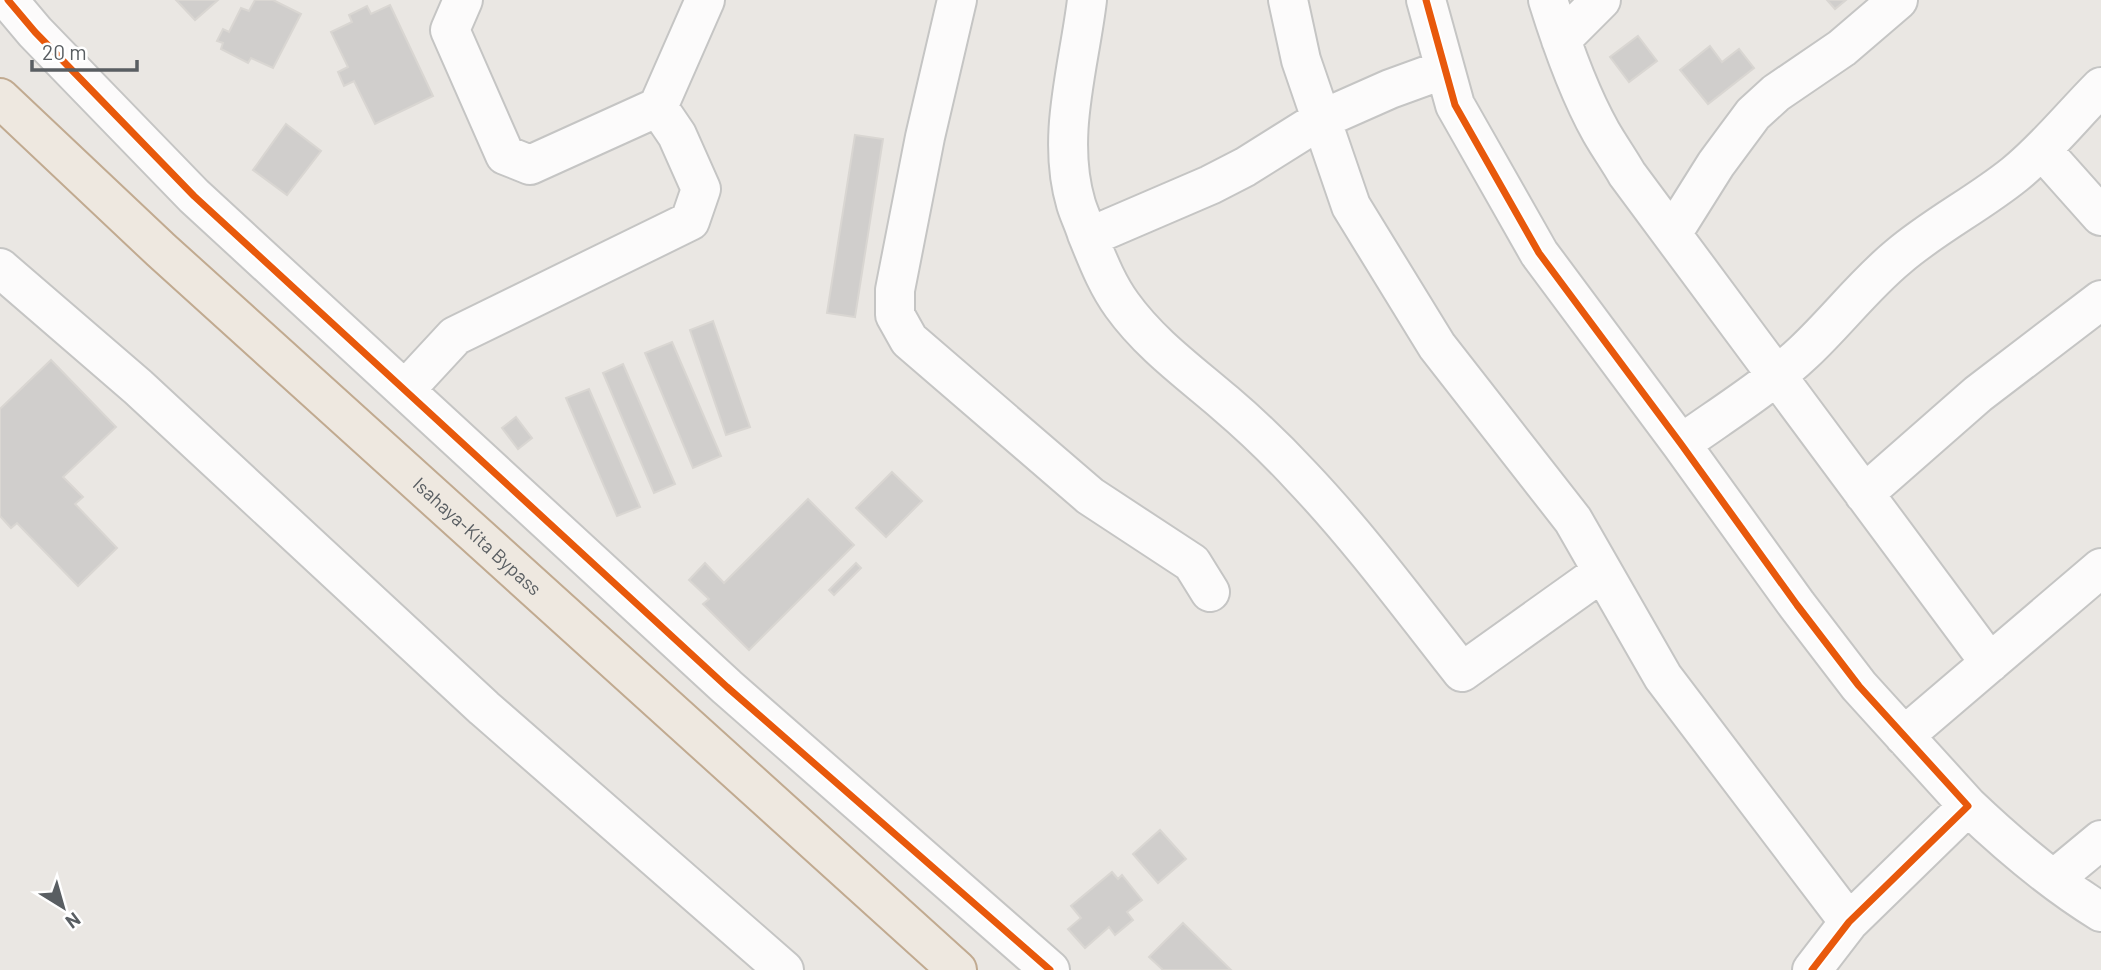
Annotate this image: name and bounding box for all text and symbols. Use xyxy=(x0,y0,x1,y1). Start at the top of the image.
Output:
scale bar xyxy=(32,28,136,72)
text: 20 m xyxy=(42,39,87,64)
street label: Isahaya-Kita Bypass xyxy=(409,472,547,600)
north arrow xyxy=(28,872,98,942)
text: N xyxy=(62,908,86,934)

